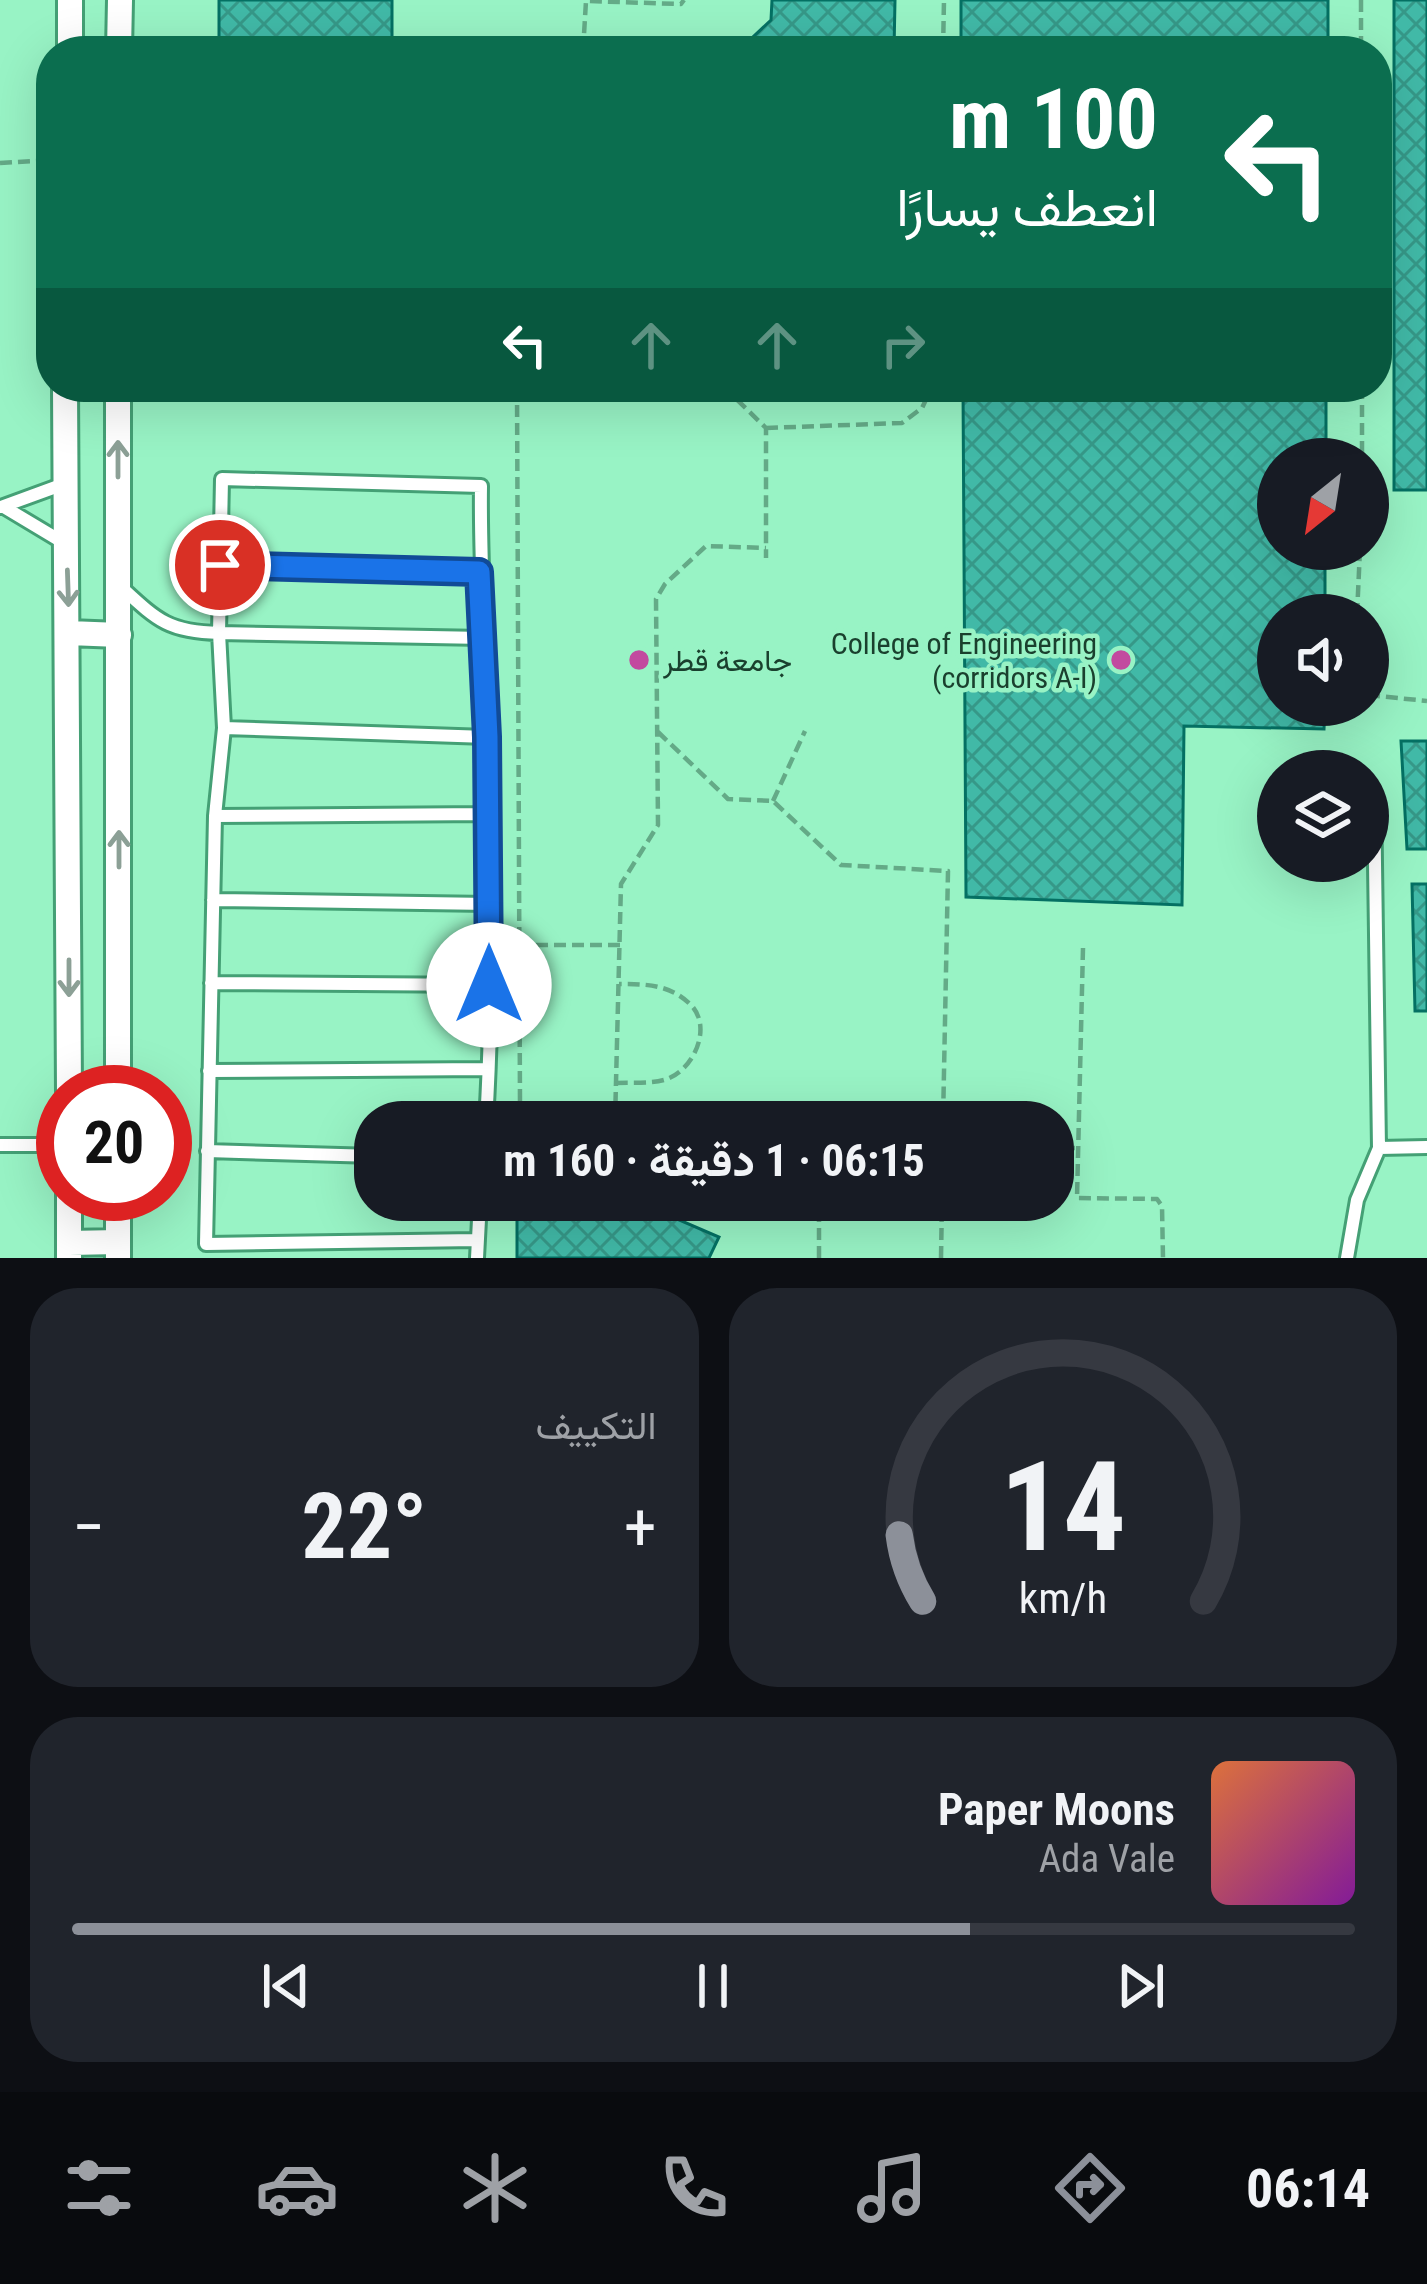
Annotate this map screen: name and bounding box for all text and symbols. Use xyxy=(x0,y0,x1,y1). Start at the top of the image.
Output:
text: 100 m xyxy=(949,70,1158,169)
icon: left xyxy=(1200,84,1356,240)
text: انعطف يسارًا xyxy=(896,176,1158,239)
icon: left xyxy=(492,312,558,378)
icon: ahead xyxy=(618,312,684,378)
icon: ahead xyxy=(744,312,810,378)
icon: right xyxy=(870,312,936,378)
north arrow xyxy=(1257,438,1389,570)
map controls xyxy=(1257,438,1389,882)
one-way arrow xyxy=(107,440,129,479)
pin xyxy=(169,514,271,616)
icon: arrive xyxy=(187,532,253,598)
one-way arrow xyxy=(56,568,79,607)
button: sound xyxy=(1257,594,1389,726)
place label: College of Engineering (corridors A-I) xyxy=(831,626,1097,695)
place label: جامعة قطر xyxy=(662,643,792,679)
marker: جامعة قطر xyxy=(626,647,652,673)
marker: College of Engineering (corridors A-I) xyxy=(1108,647,1134,673)
button: layers xyxy=(1257,750,1389,882)
one-way arrow xyxy=(108,830,130,869)
position arrow xyxy=(426,922,552,1048)
one-way arrow xyxy=(58,958,80,997)
speed limit sign: 20 xyxy=(36,1065,192,1221)
text: 06:15 · 1 دقيقة · 160 m xyxy=(503,1134,925,1187)
text: التكييف xyxy=(536,1403,657,1449)
text: 14 xyxy=(1000,1434,1126,1580)
text: 22° xyxy=(301,1475,427,1580)
text: − xyxy=(72,1489,105,1566)
text: + xyxy=(624,1489,656,1566)
text: km/h xyxy=(1019,1572,1107,1622)
text: Paper Moons xyxy=(938,1783,1175,1836)
text: Ada Vale xyxy=(1039,1836,1175,1882)
icon: previous xyxy=(253,1953,319,2019)
icon: pause xyxy=(680,1953,746,2019)
icon: next xyxy=(1108,1953,1174,2019)
icon: filters xyxy=(57,2146,141,2230)
icon: car xyxy=(255,2146,339,2230)
icon: climate xyxy=(453,2146,537,2230)
icon: phone xyxy=(652,2146,736,2230)
icon: music xyxy=(850,2146,934,2230)
icon: directions xyxy=(1048,2146,1132,2230)
text: 06:14 xyxy=(1246,2157,1370,2220)

